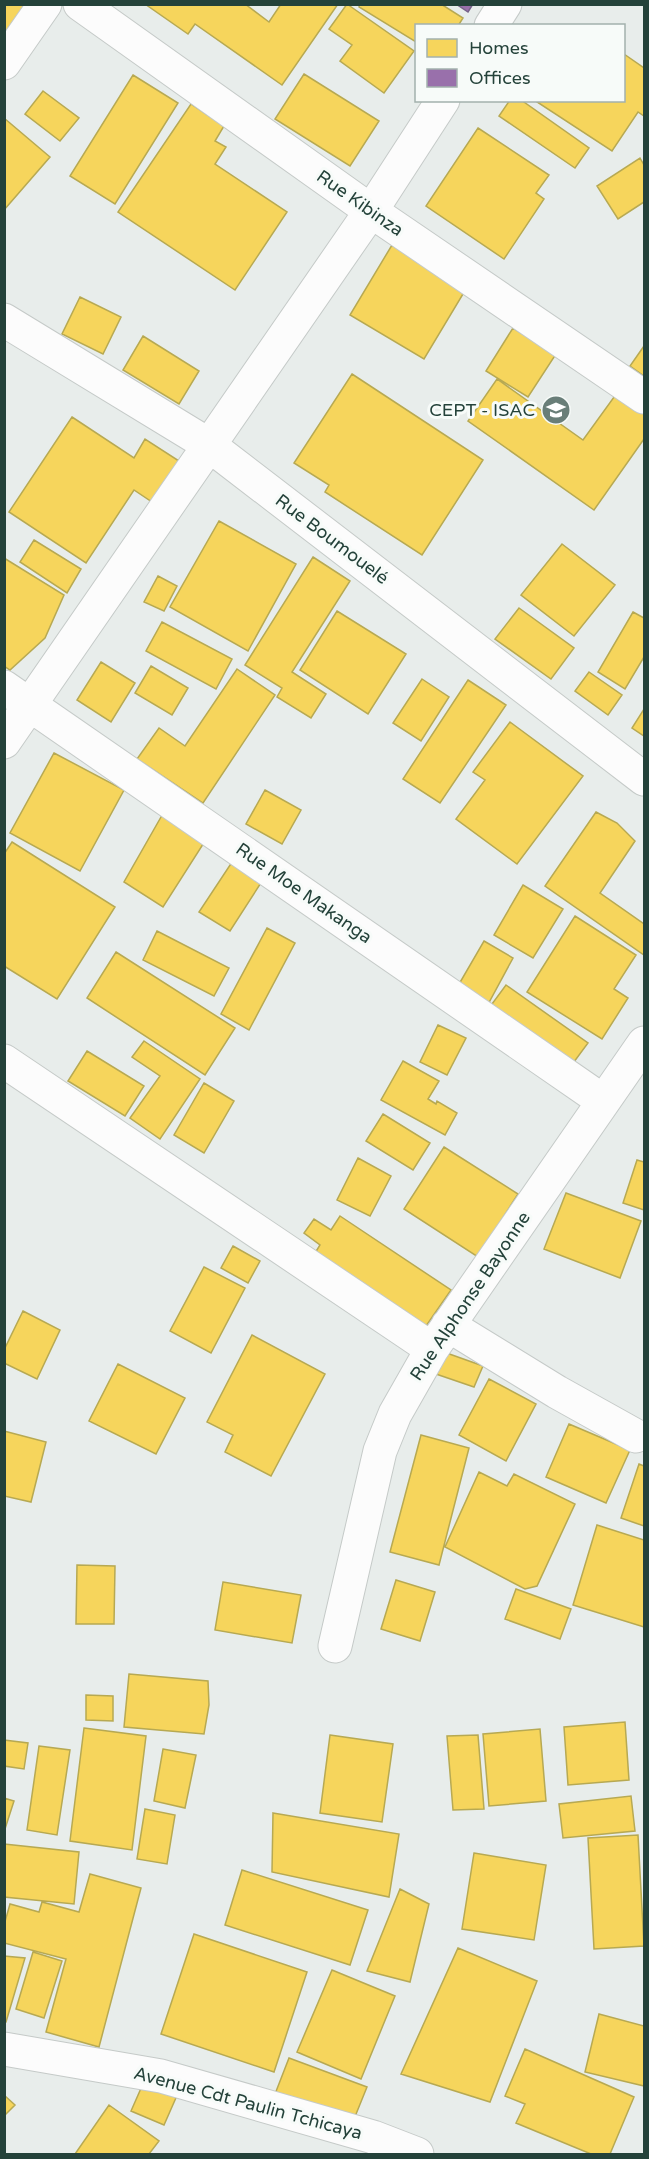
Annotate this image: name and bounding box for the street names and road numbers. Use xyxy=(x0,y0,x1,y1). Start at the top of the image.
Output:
street label: Rue Kibinza xyxy=(312,165,408,241)
street label: Rue Boumouelé xyxy=(271,489,393,589)
street label: Rue Moe Makanga xyxy=(232,838,376,948)
street label: Rue Alphonse Bayonne xyxy=(405,1207,535,1385)
street label: Avenue Cdt Paulin Tchicaya xyxy=(131,2062,365,2144)

